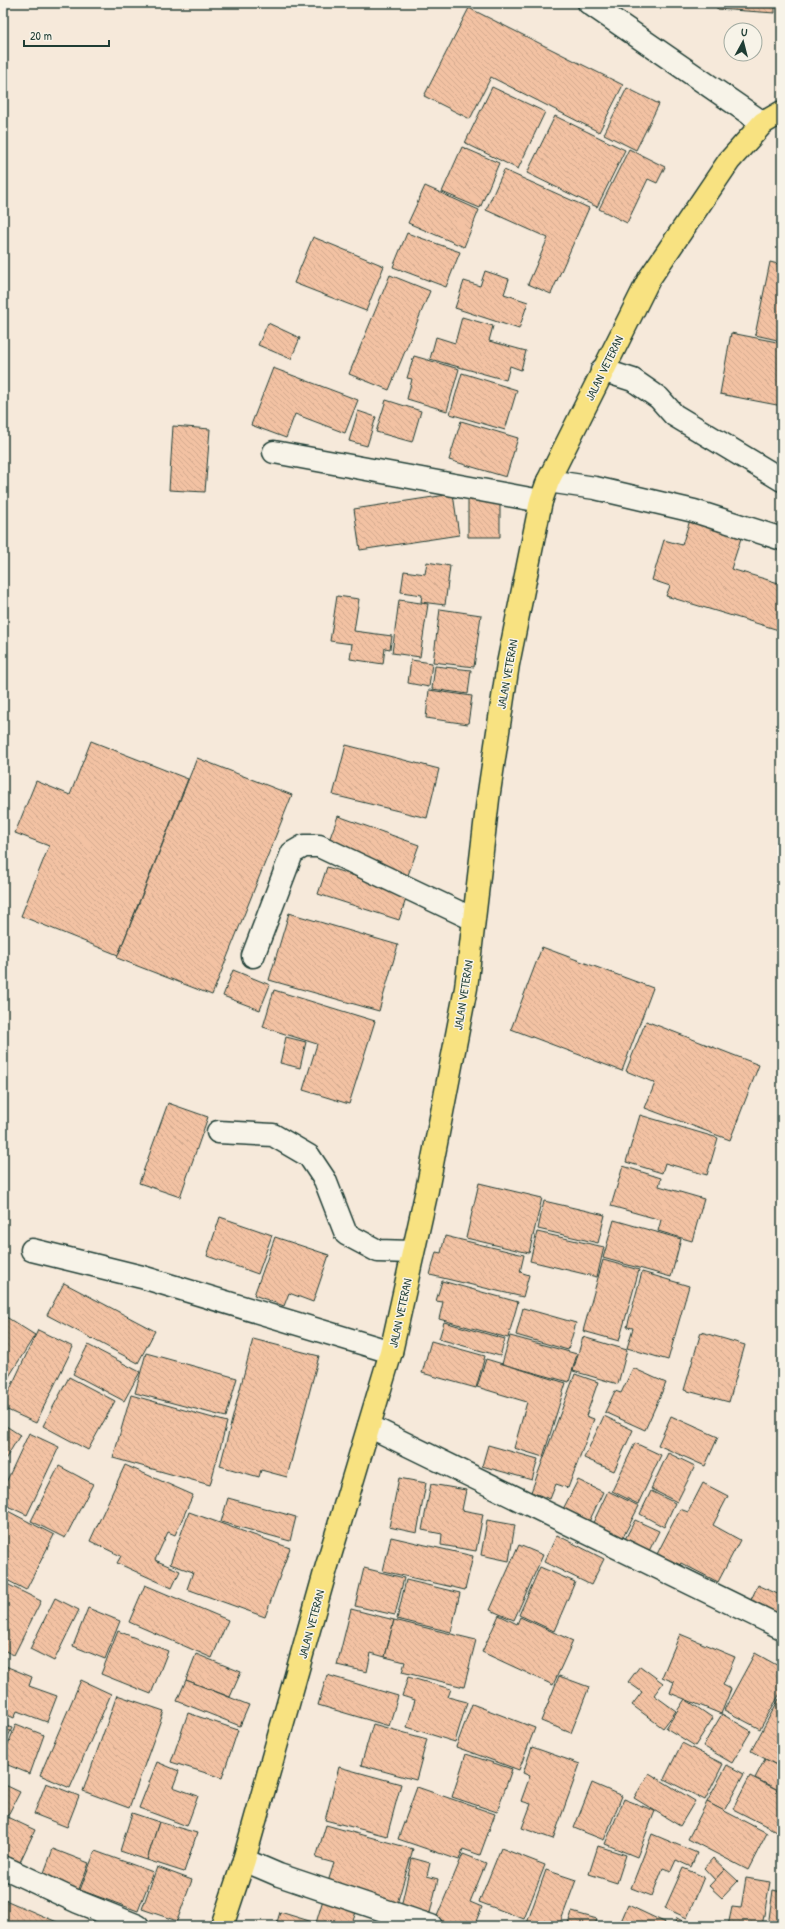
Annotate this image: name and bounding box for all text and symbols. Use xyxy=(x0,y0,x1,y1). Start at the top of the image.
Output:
scale bar xyxy=(24,22,109,48)
north arrow xyxy=(723,22,763,62)
text: U xyxy=(740,25,748,39)
text: 20 m xyxy=(30,27,52,44)
street label: JALAN VETERAN xyxy=(581,333,627,403)
street label: JALAN VETERAN xyxy=(493,638,521,710)
street label: JALAN VETERAN xyxy=(449,959,477,1031)
street label: JALAN VETERAN xyxy=(384,1277,416,1349)
street label: JALAN VETERAN xyxy=(294,1588,328,1660)

